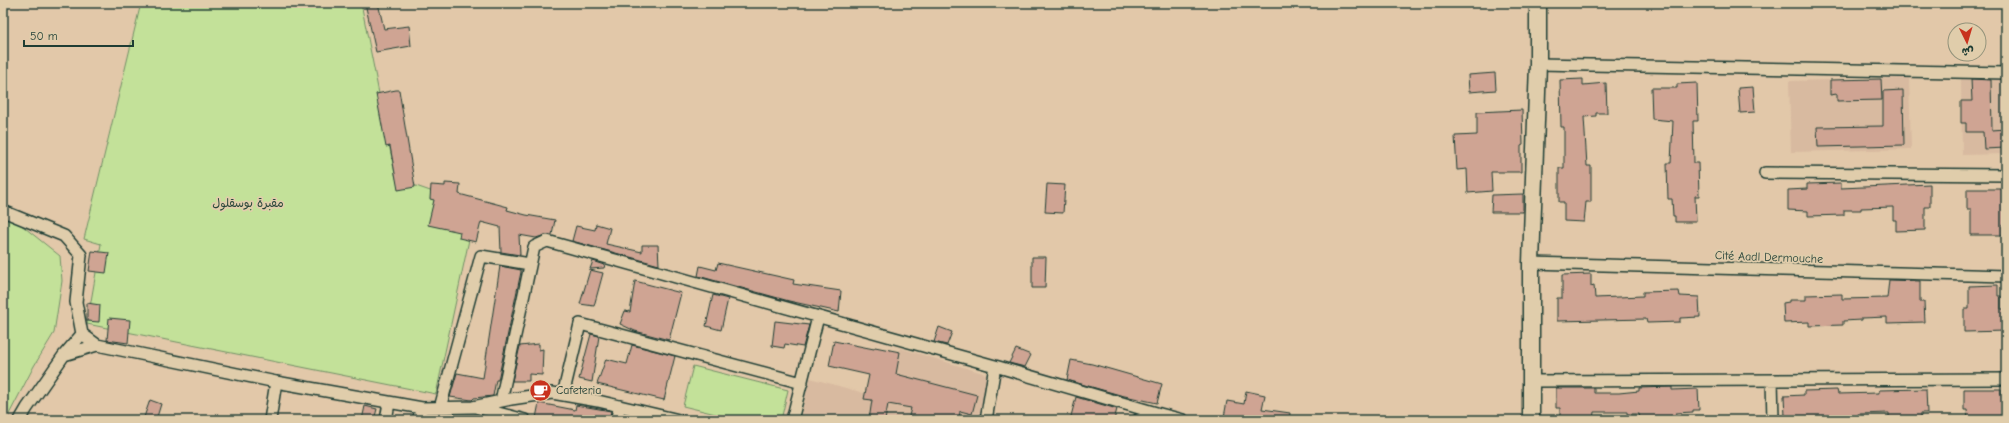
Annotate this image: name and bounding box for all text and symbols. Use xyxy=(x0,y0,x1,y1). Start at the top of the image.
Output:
scale bar xyxy=(24,22,133,48)
north arrow xyxy=(1947,22,1987,62)
text: 50 m xyxy=(30,29,58,43)
text: ش xyxy=(1961,44,1974,58)
park label: مقبرة بوسقلول xyxy=(212,196,284,211)
street label: Cité Aadl Dermouche xyxy=(1715,248,1823,266)
cafe icon: Cafeteria xyxy=(527,377,553,403)
place label: Cafeteria xyxy=(556,383,601,397)

